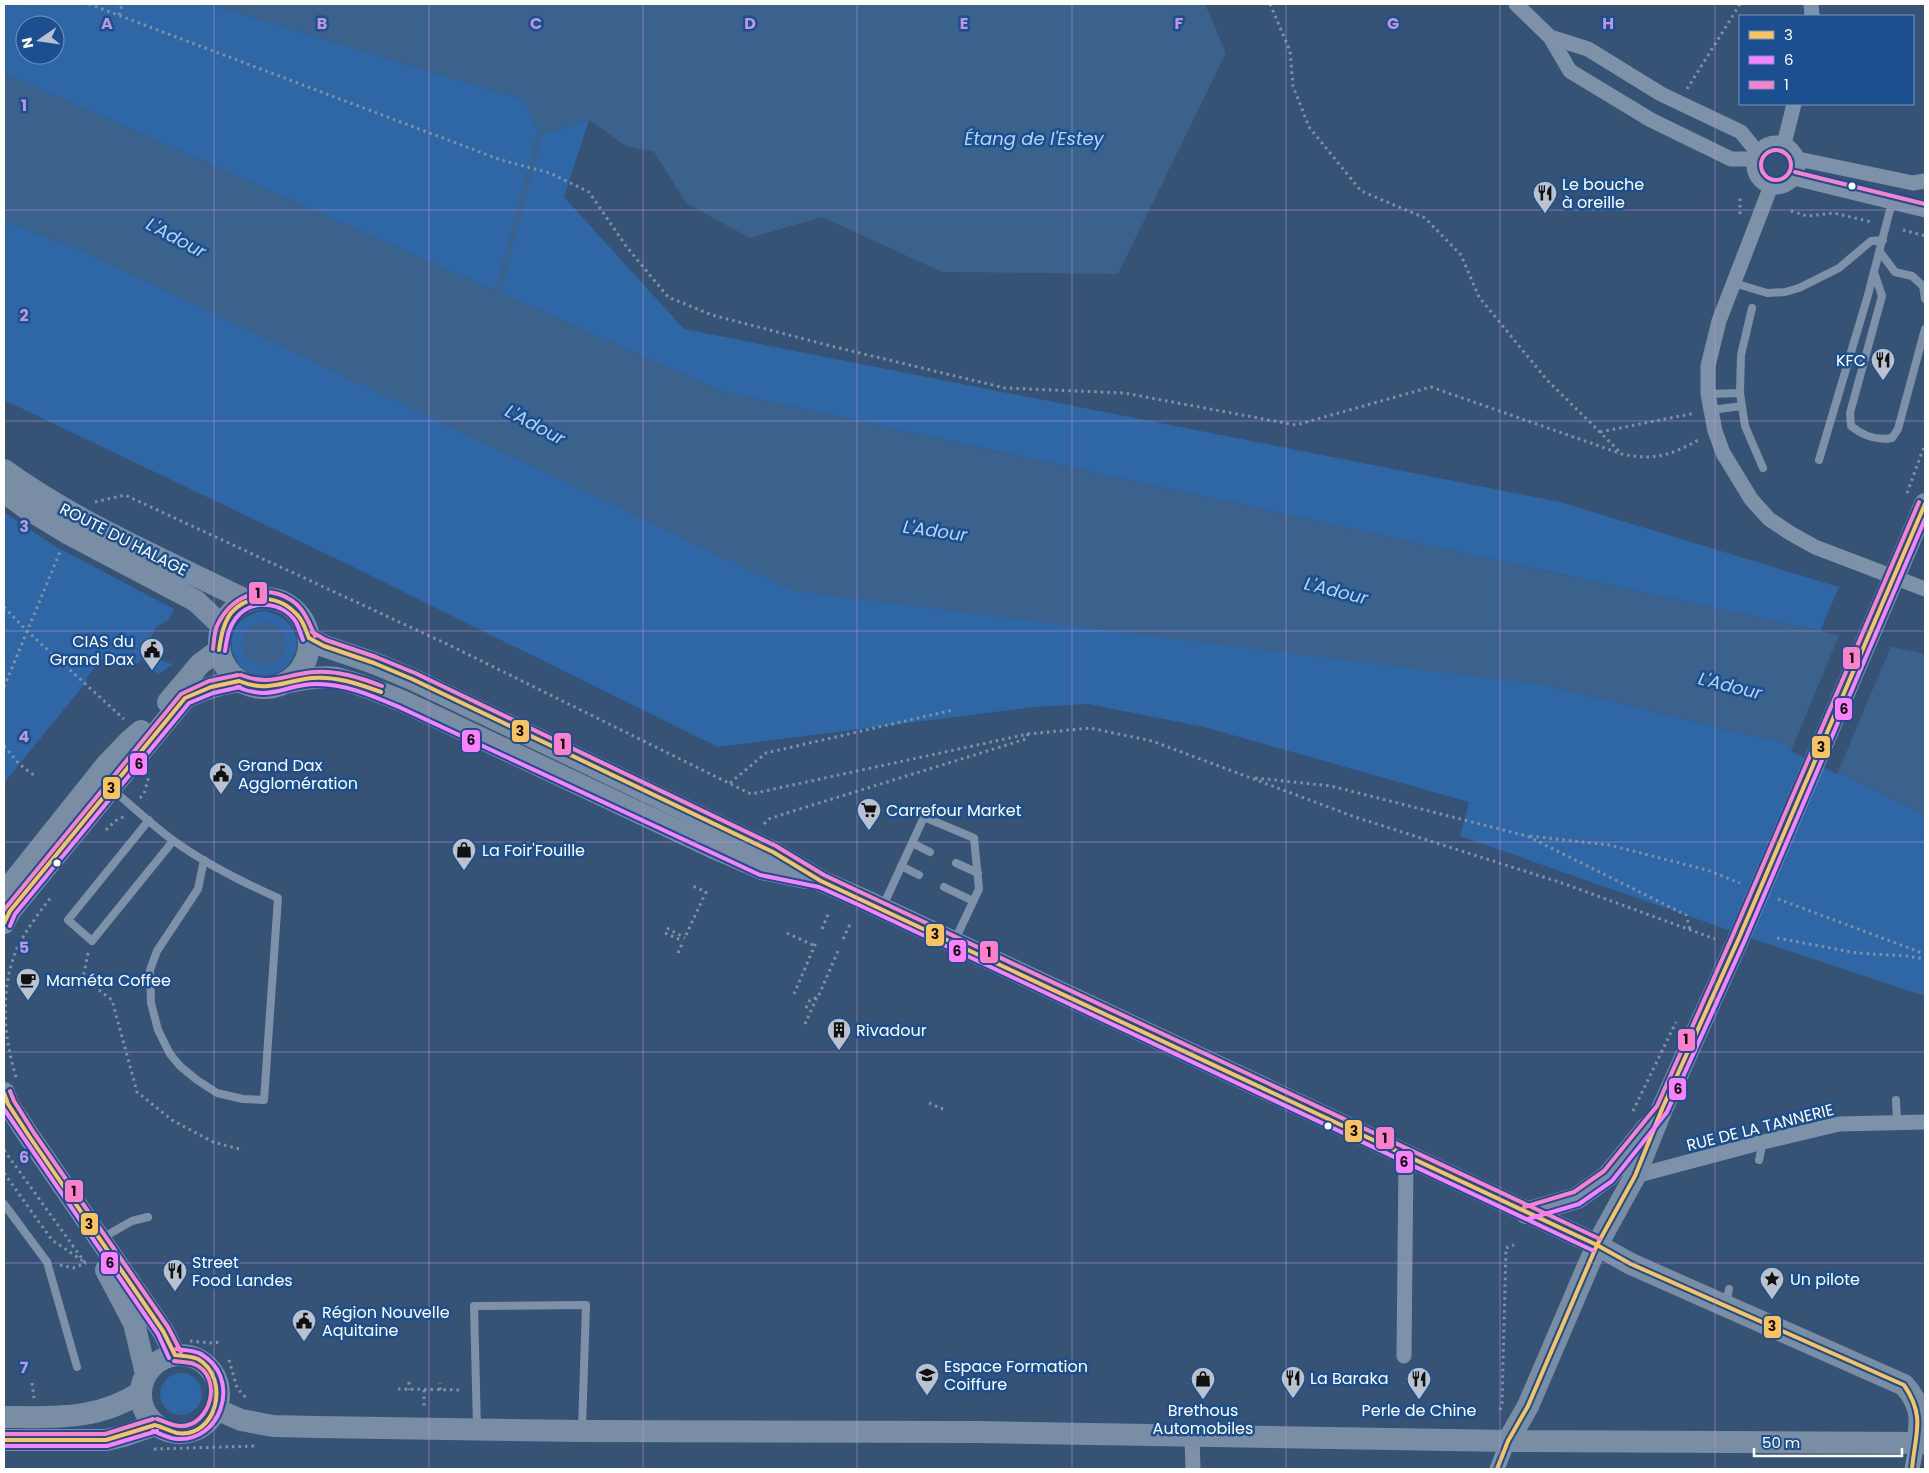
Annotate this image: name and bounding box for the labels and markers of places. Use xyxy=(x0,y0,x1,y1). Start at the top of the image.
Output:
place label: Le bouche à oreille xyxy=(1562,173,1644,214)
restaurant icon: Le bouche à oreille xyxy=(1532,180,1558,214)
unlabelled marker xyxy=(1847,181,1857,191)
restaurant icon: KFC xyxy=(1870,347,1896,381)
place label: KFC xyxy=(1836,349,1866,372)
place label: CIAS du Grand Dax xyxy=(50,630,134,671)
public building icon: CIAS du Grand Dax xyxy=(139,637,165,671)
place label: Grand Dax Agglomération xyxy=(238,754,358,795)
public building icon: Grand Dax Agglomération xyxy=(208,761,234,795)
supermarket icon: Carrefour Market xyxy=(856,797,882,831)
place label: Carrefour Market xyxy=(886,799,1022,822)
shop icon: La Foir'Fouille xyxy=(451,837,477,871)
place label: La Foir'Fouille xyxy=(482,839,585,862)
unlabelled marker xyxy=(52,858,62,868)
cafe icon: Maméta Coffee xyxy=(15,967,41,1001)
place label: Maméta Coffee xyxy=(46,969,171,992)
building icon: Rivadour xyxy=(826,1017,852,1051)
place label: Rivadour xyxy=(856,1019,927,1042)
unlabelled marker xyxy=(1323,1121,1333,1131)
place label: Street Food Landes xyxy=(192,1251,293,1292)
restaurant icon: Street Food Landes xyxy=(162,1258,188,1292)
place icon: Un pilote xyxy=(1759,1266,1785,1300)
place label: Un pilote xyxy=(1790,1268,1860,1291)
place label: Région Nouvelle Aquitaine xyxy=(322,1301,450,1342)
public building icon: Région Nouvelle Aquitaine xyxy=(291,1308,317,1342)
place label: Espace Formation Coiffure xyxy=(944,1355,1088,1396)
school or university icon: Espace Formation Coiffure xyxy=(914,1362,940,1396)
restaurant icon: La Baraka xyxy=(1280,1365,1306,1399)
shop icon: Brethous Automobiles xyxy=(1190,1366,1216,1400)
restaurant icon: Perle de Chine xyxy=(1406,1366,1432,1400)
place label: La Baraka xyxy=(1310,1367,1388,1390)
place label: Brethous Automobiles xyxy=(1153,1399,1253,1440)
place label: Perle de Chine xyxy=(1362,1399,1477,1422)

